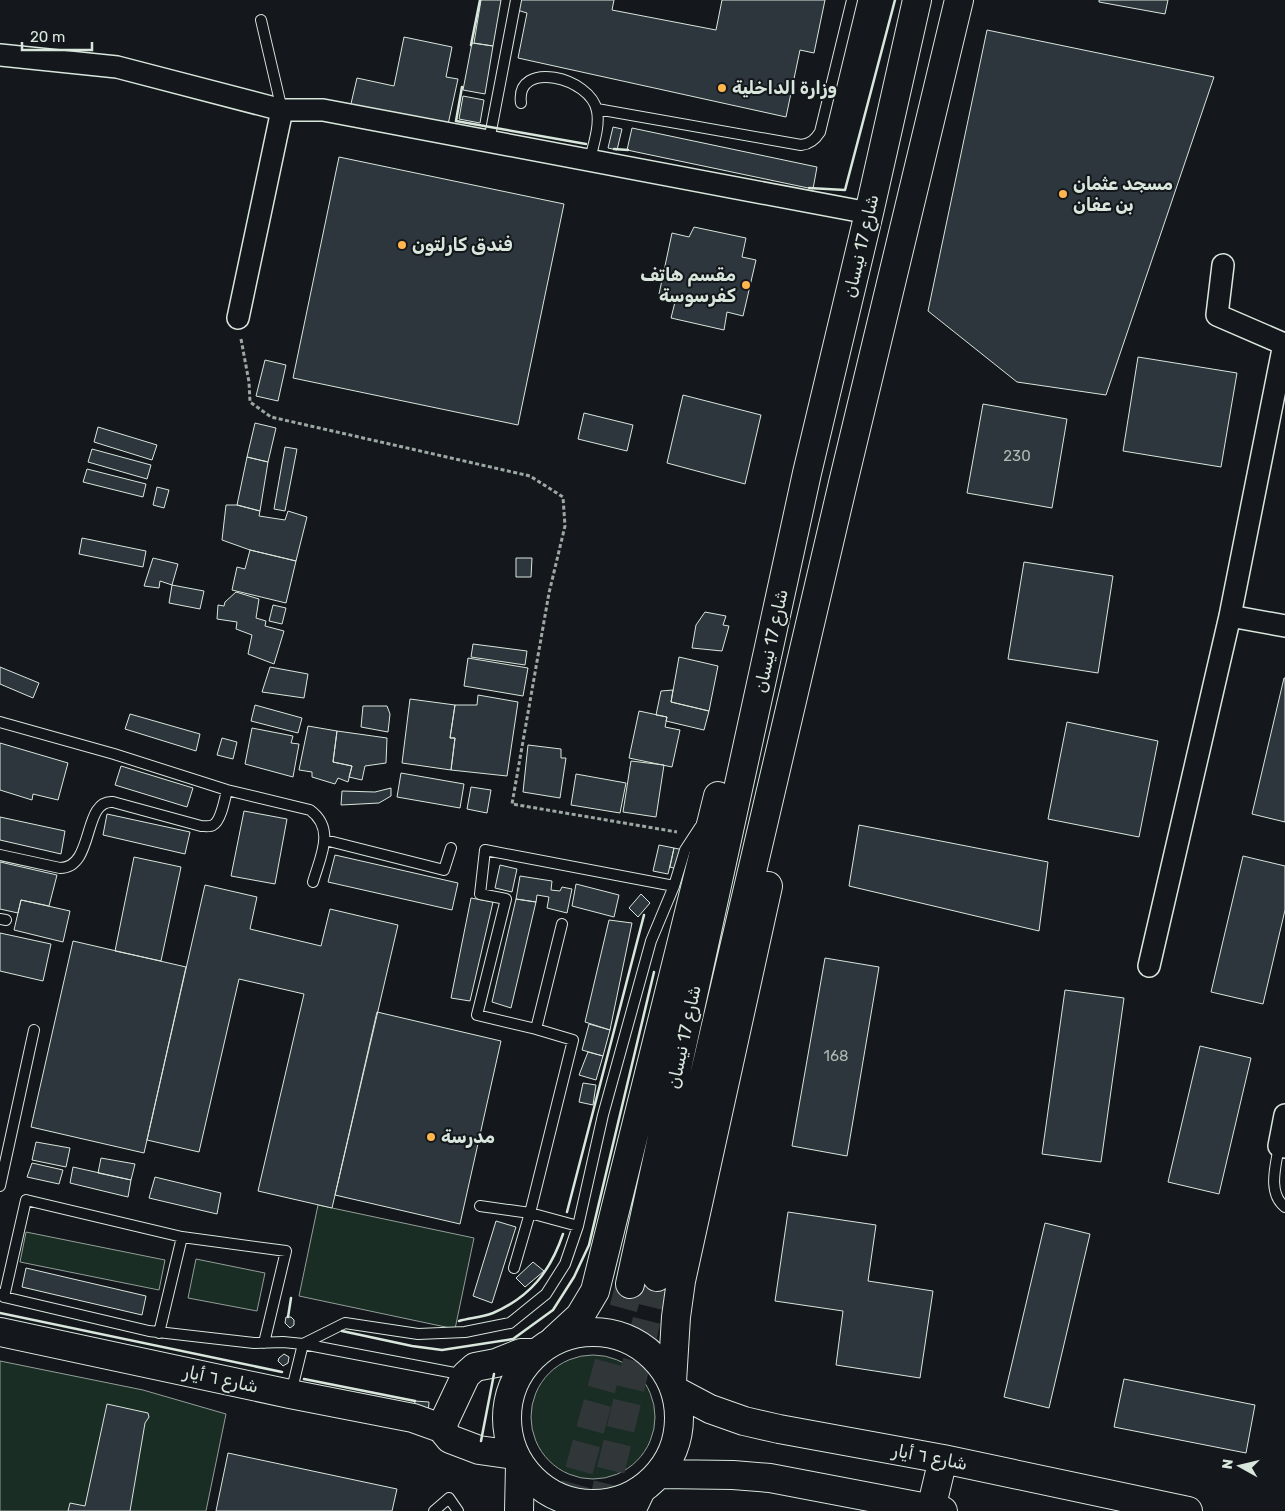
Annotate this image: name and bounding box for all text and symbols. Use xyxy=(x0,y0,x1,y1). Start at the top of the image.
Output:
scale bar xyxy=(22,20,92,52)
text: 20 m xyxy=(30,28,65,46)
place label: وزارة الداخلية xyxy=(732,77,837,99)
marker: وزارة الداخلية xyxy=(716,82,728,94)
place label: مسجد عثمان بن عفان xyxy=(1073,173,1173,216)
marker: مسجد عثمان بن عفان xyxy=(1057,188,1069,200)
street label: شارع 17 نيسان xyxy=(838,192,885,300)
place label: فندق كارلتون xyxy=(412,234,513,256)
marker: فندق كارلتون xyxy=(396,239,408,251)
place label: مقسم هاتف كفرسوسة xyxy=(640,264,736,307)
marker: مقسم هاتف كفرسوسة xyxy=(740,279,752,291)
house number: 230 xyxy=(1003,447,1031,465)
street label: شارع 17 نيسان xyxy=(749,587,794,695)
street label: شارع 17 نيسان xyxy=(662,983,707,1091)
house number: 168 xyxy=(823,1047,849,1065)
place label: مدرسة xyxy=(441,1126,495,1148)
marker: مدرسة xyxy=(425,1131,437,1143)
street label: شارع ٦ أيار xyxy=(180,1360,260,1399)
street label: شارع ٦ أيار xyxy=(889,1439,969,1476)
north arrow xyxy=(1215,1441,1265,1491)
text: N xyxy=(1219,1458,1237,1470)

